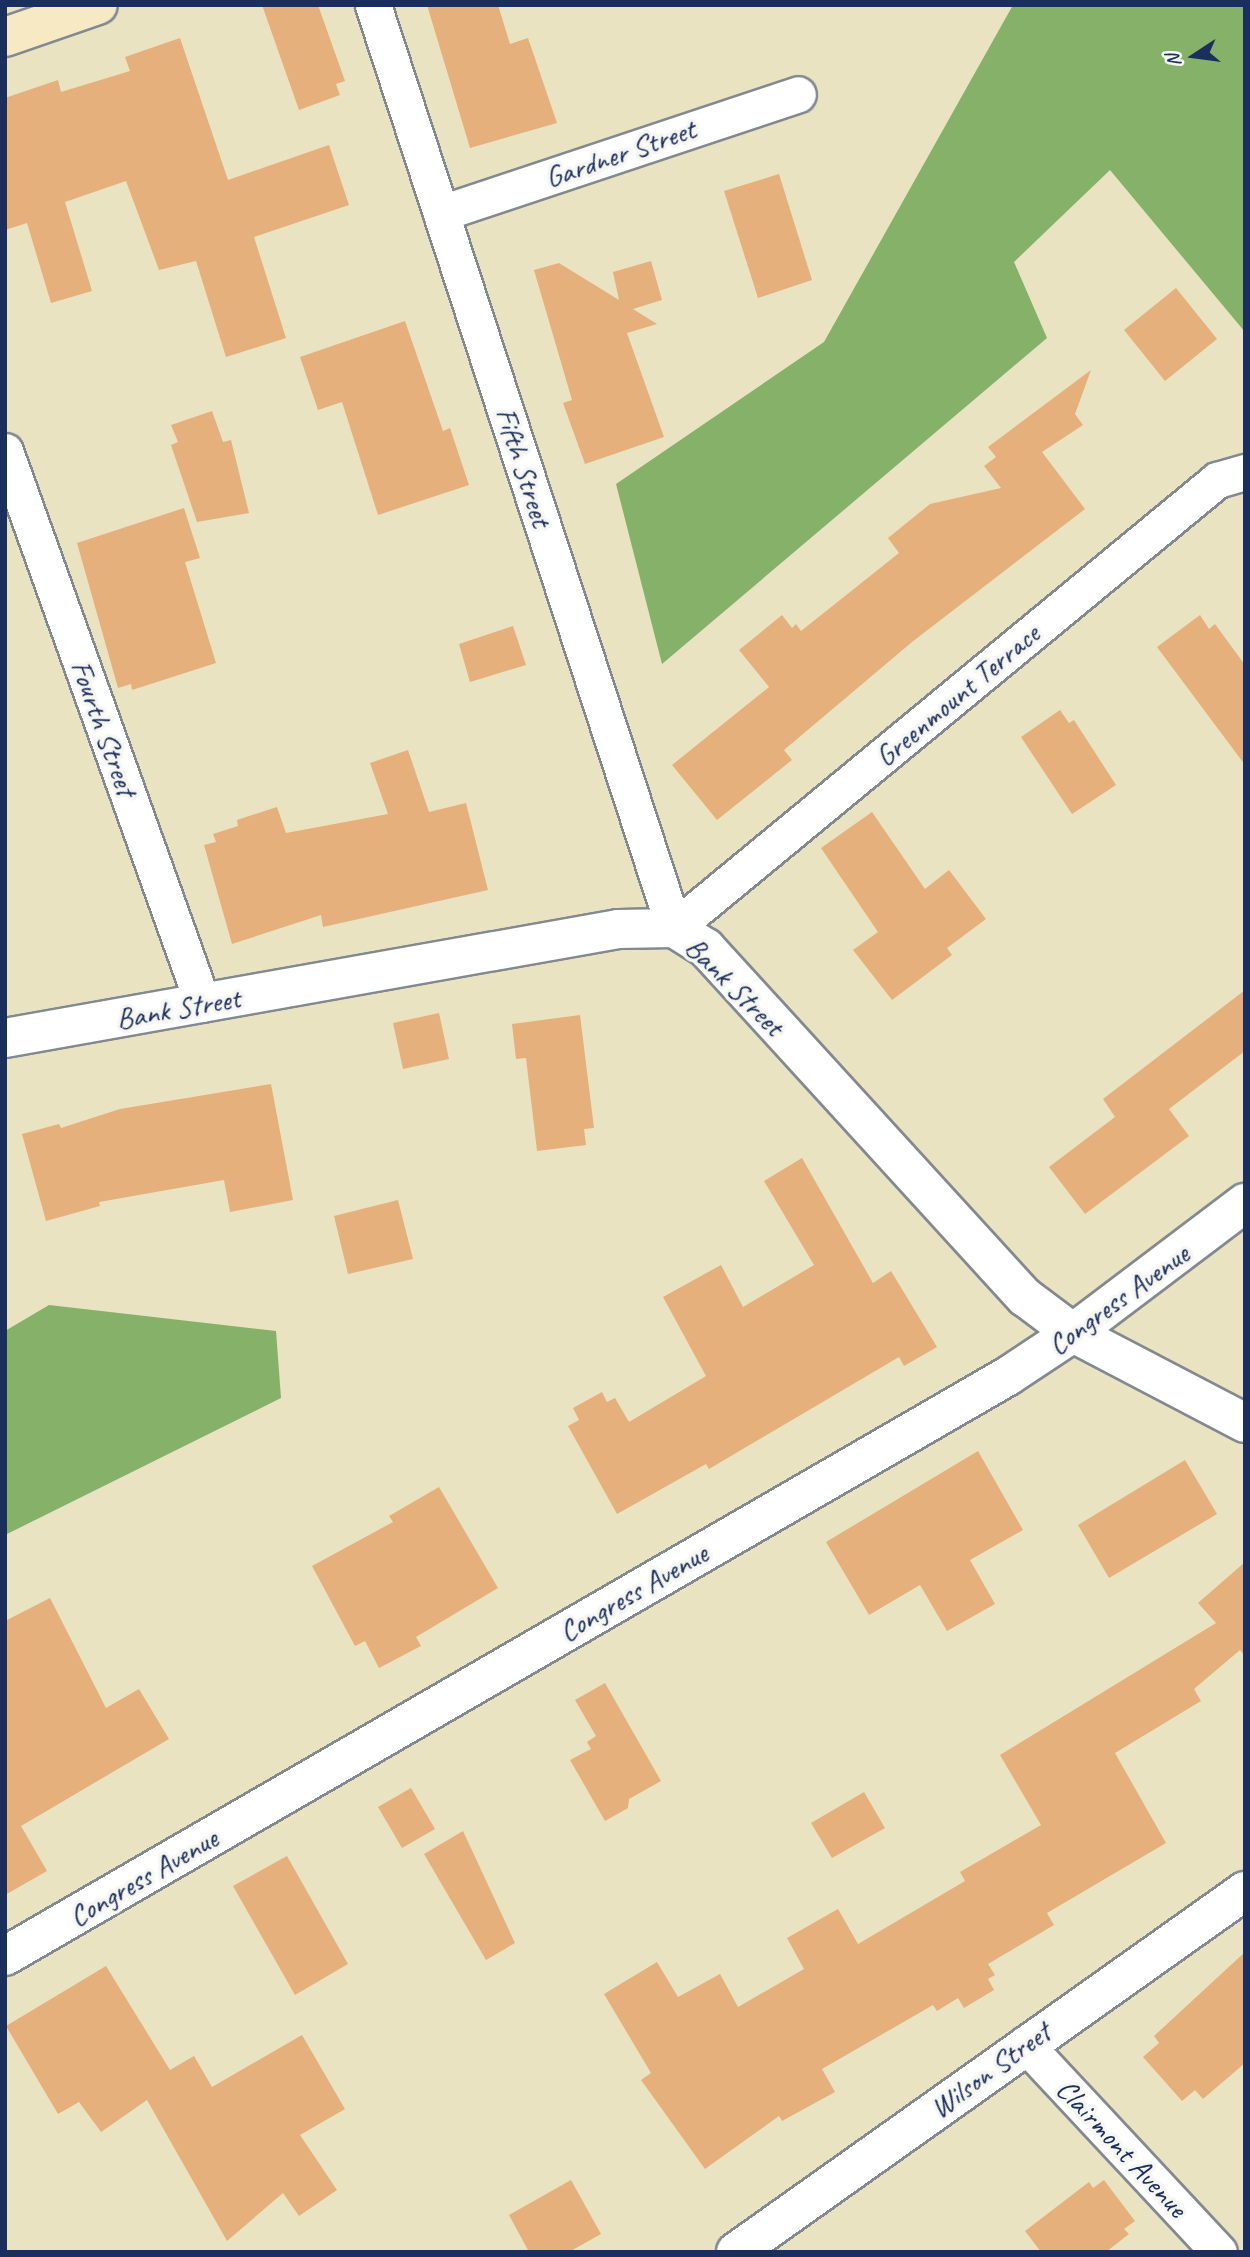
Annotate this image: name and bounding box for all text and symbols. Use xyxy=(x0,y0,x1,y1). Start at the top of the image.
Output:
north arrow xyxy=(1159,21,1229,91)
text: N xyxy=(1161,52,1187,69)
street label: Gardner Street xyxy=(540,110,700,196)
street label: Fifth Street xyxy=(488,403,560,531)
street label: Greenmount Terrace xyxy=(868,616,1046,774)
street label: Fourth Street xyxy=(63,655,145,801)
street label: Bank Street xyxy=(678,929,792,1043)
street label: Bank Street xyxy=(113,979,243,1037)
street label: Congress Avenue xyxy=(1040,1236,1196,1362)
street label: Congress Avenue xyxy=(552,1535,714,1649)
street label: Congress Avenue xyxy=(62,1820,224,1934)
street label: Wilson Street xyxy=(923,2014,1057,2126)
street label: Clairmont Avenue xyxy=(1049,2071,1195,2225)

